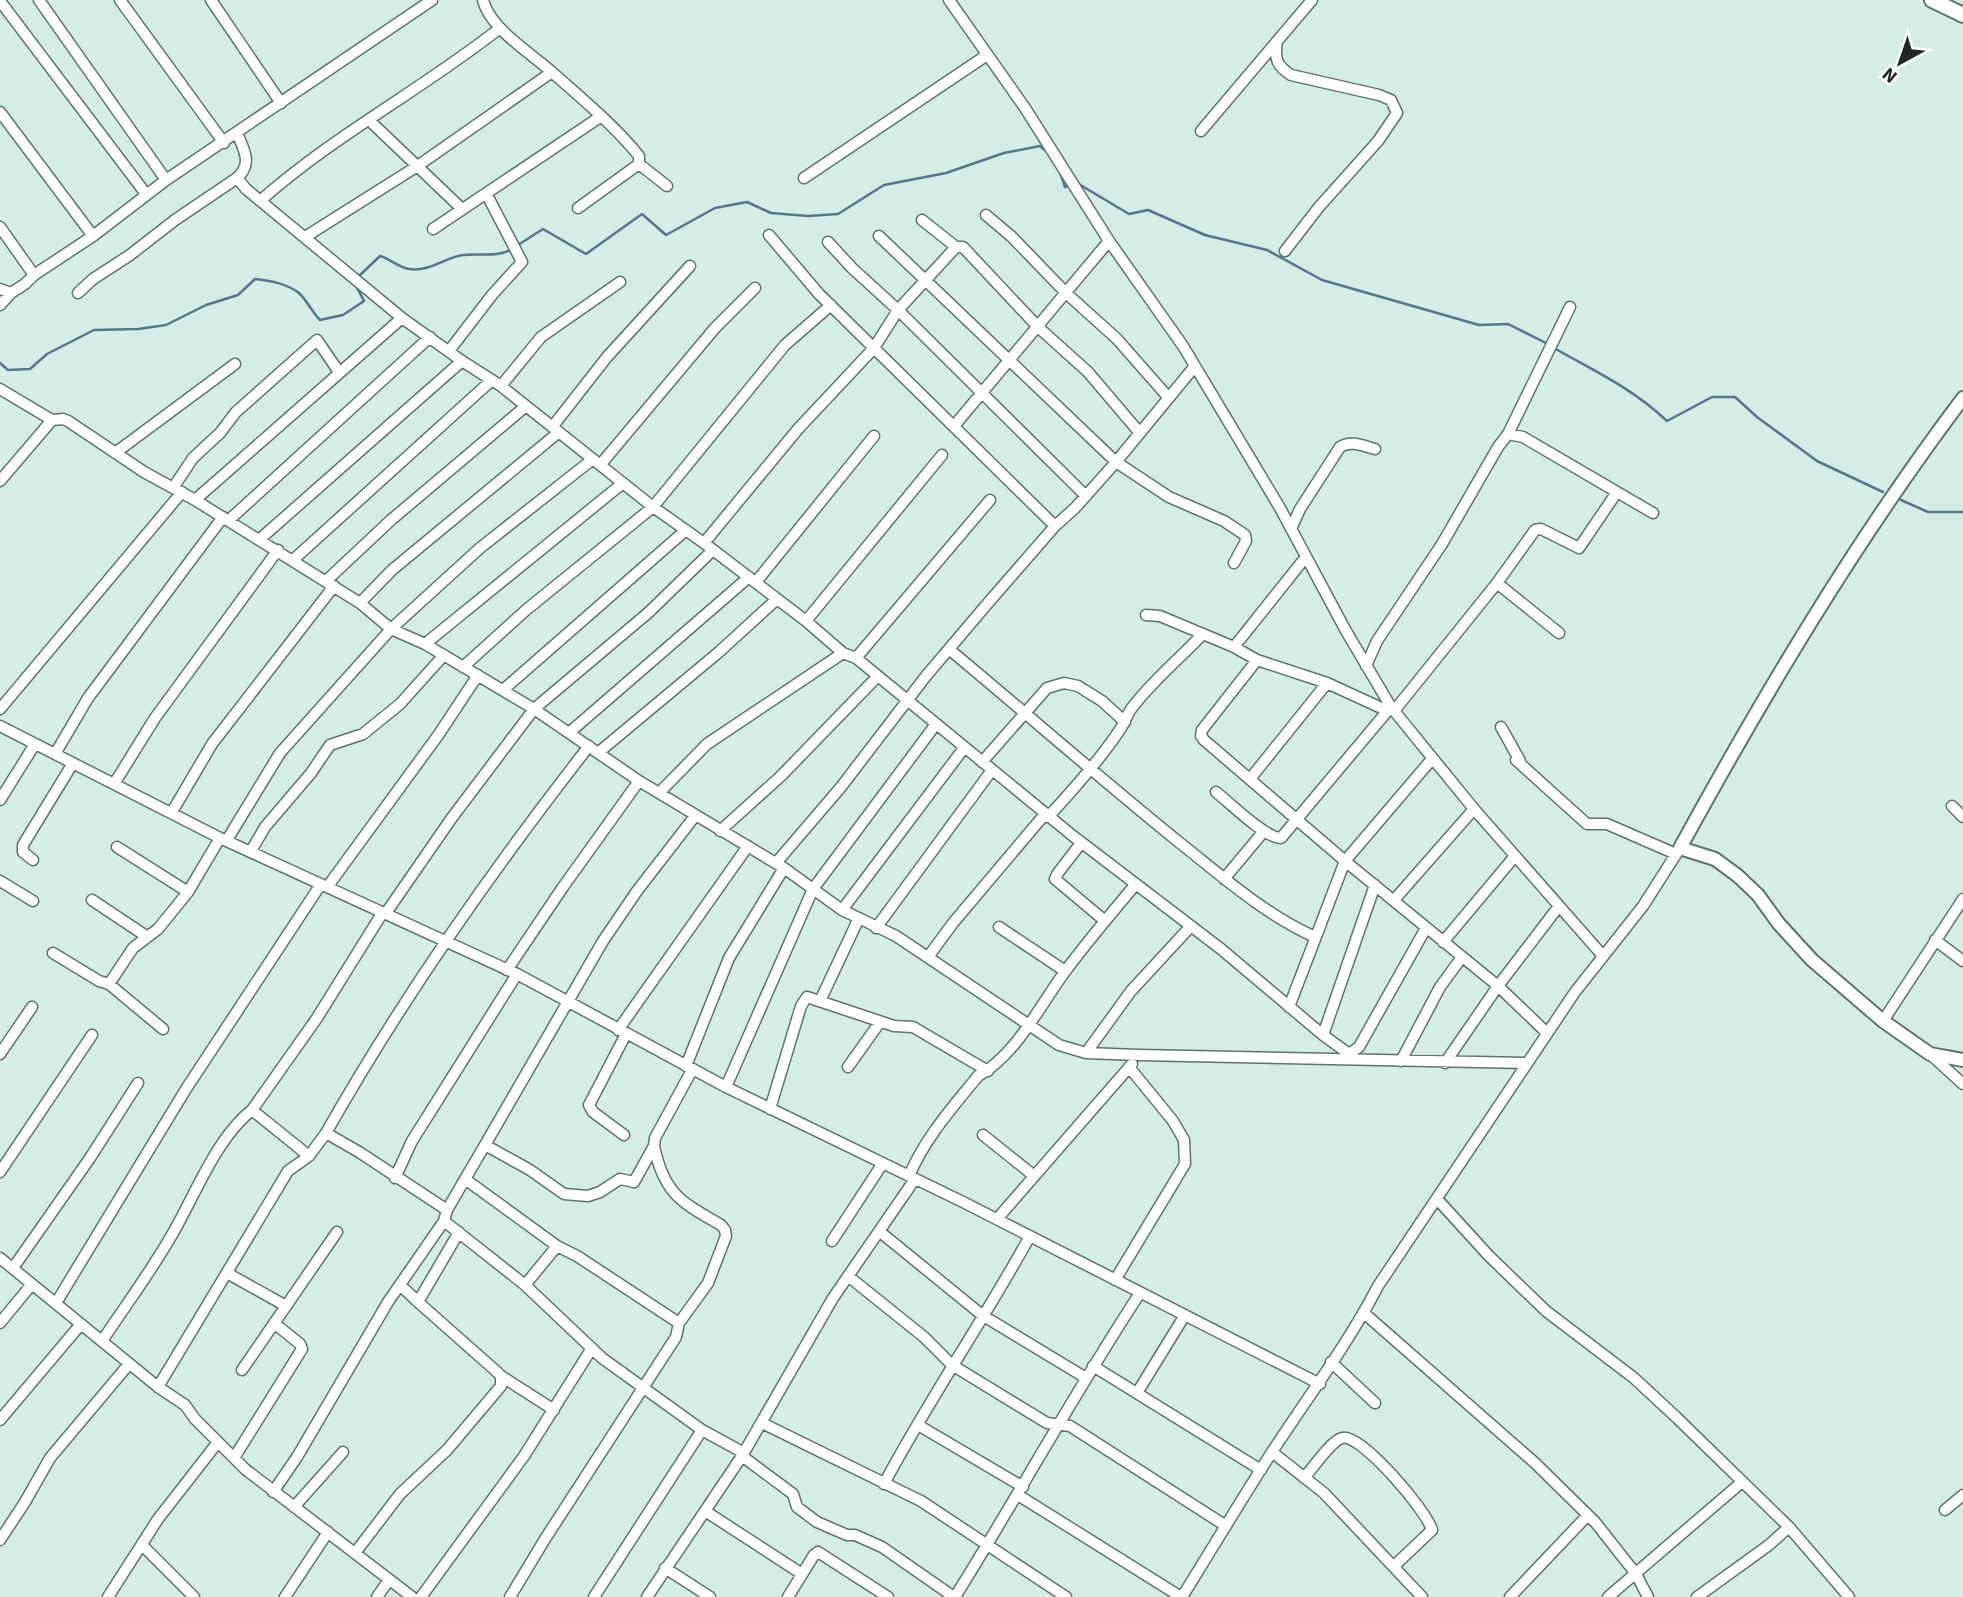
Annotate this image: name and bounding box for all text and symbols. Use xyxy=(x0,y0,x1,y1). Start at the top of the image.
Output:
north arrow xyxy=(1865,28,1935,98)
text: N xyxy=(1877,60,1904,89)

